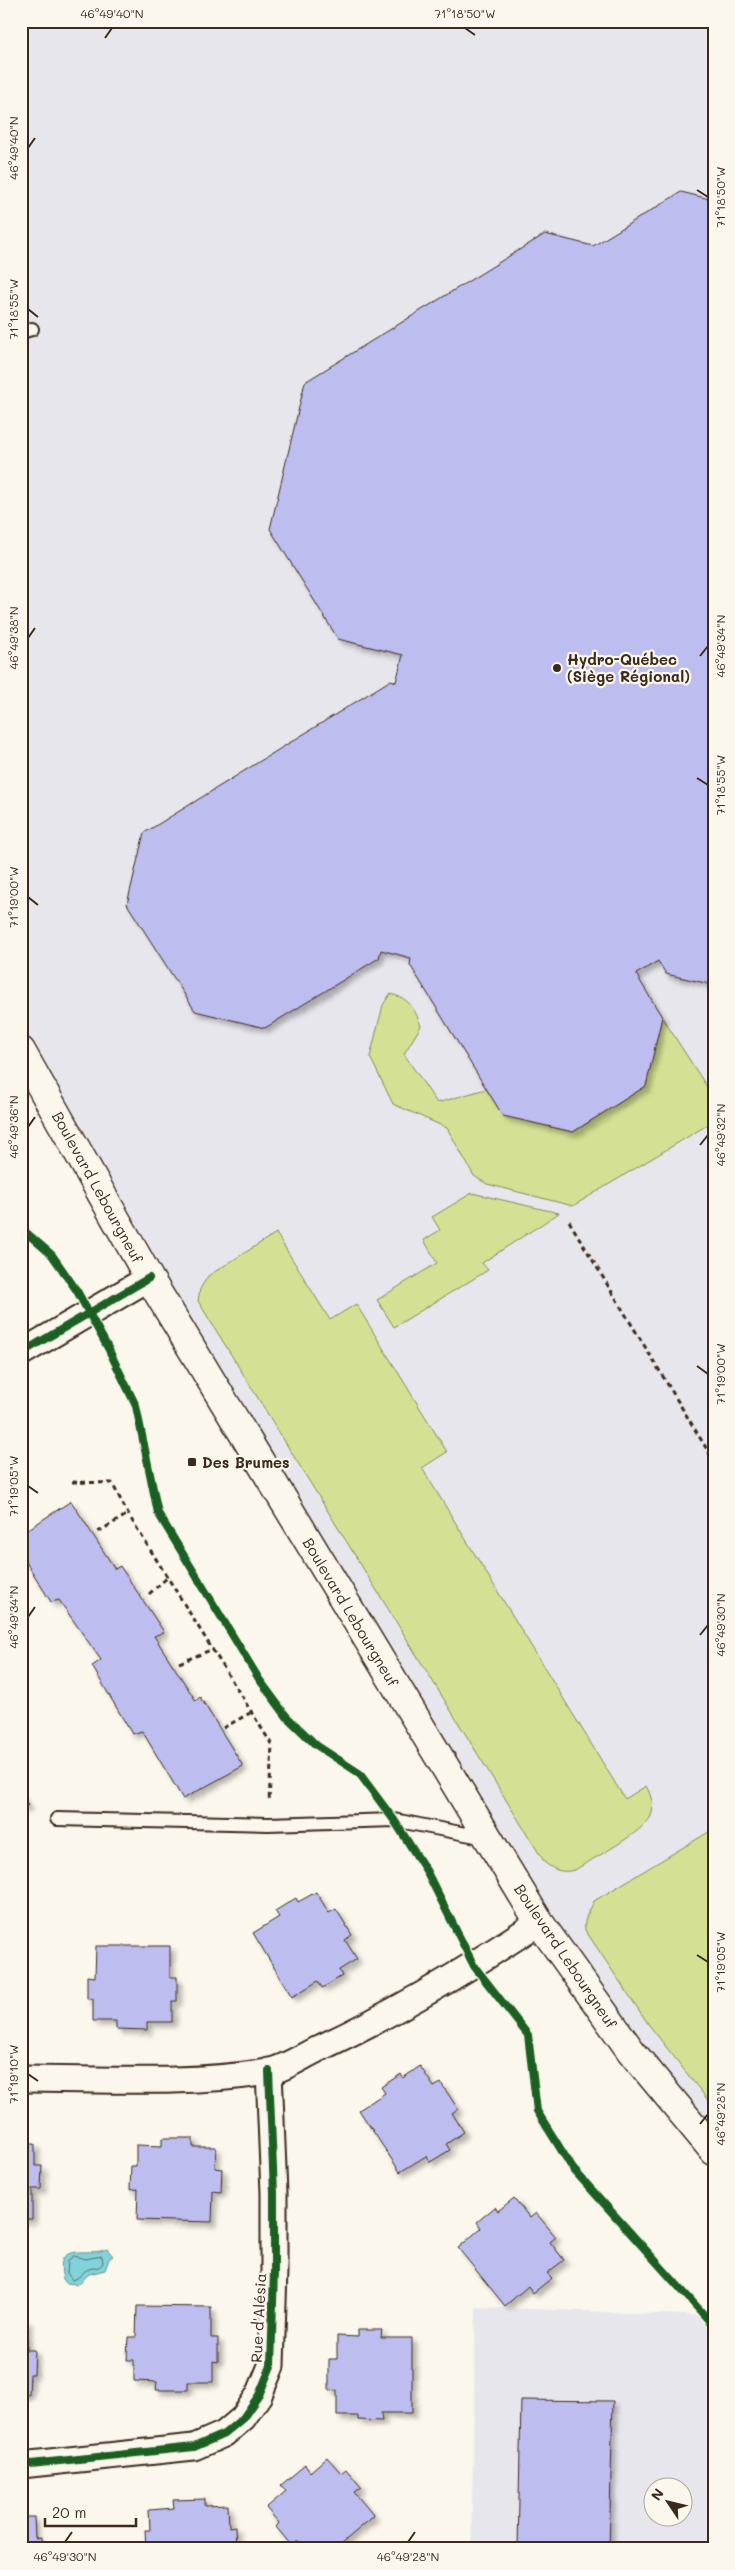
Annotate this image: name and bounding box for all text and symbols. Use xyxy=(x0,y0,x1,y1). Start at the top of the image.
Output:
text: 46°49'40"N xyxy=(80,5,144,21)
text: 71°18'50"W xyxy=(434,5,496,21)
text: 46°49'40"N xyxy=(5,116,21,180)
text: 71°18'50"W xyxy=(712,166,728,228)
text: 71°18'55"W xyxy=(5,279,21,339)
text: 46°49'38"N xyxy=(5,606,21,670)
text: 46°49'34"N xyxy=(712,615,728,677)
place label: Hydro-Québec (Siège Régional) xyxy=(567,649,690,686)
marker: Hydro-Québec (Siège Régional) xyxy=(551,662,563,674)
text: 71°18'55"W xyxy=(712,755,728,815)
text: 71°19'00"W xyxy=(5,866,21,928)
text: 46°49'36"N xyxy=(5,1095,21,1159)
text: 46°49'32"N xyxy=(712,1104,728,1166)
street label: Boulevard Lebourgneuf xyxy=(48,1108,149,1267)
text: 71°19'00"W xyxy=(712,1343,728,1405)
place label: Des Brumes xyxy=(202,1452,290,1472)
text: 71°19'05"W xyxy=(5,1456,21,1516)
marker: Des Brumes xyxy=(186,1456,198,1468)
street label: Boulevard Lebourgneuf xyxy=(299,1534,404,1691)
text: 46°49'34"N xyxy=(5,1586,21,1648)
text: 46°49'30"N xyxy=(712,1593,728,1657)
street label: Boulevard Lebourgneuf xyxy=(510,1880,623,2033)
text: 71°19'05"W xyxy=(712,1932,728,1992)
text: 71°19'10"W xyxy=(5,2044,21,2104)
text: 46°49'28"N xyxy=(712,2083,728,2145)
street label: Rue d'Alésia xyxy=(246,2273,270,2363)
north arrow xyxy=(642,2478,692,2528)
text: N xyxy=(646,2484,668,2504)
scale bar xyxy=(45,2495,136,2527)
text: 20 m xyxy=(52,2502,86,2522)
text: 46°49'30"N xyxy=(33,2548,97,2564)
text: 46°49'28"N xyxy=(377,2548,439,2564)

